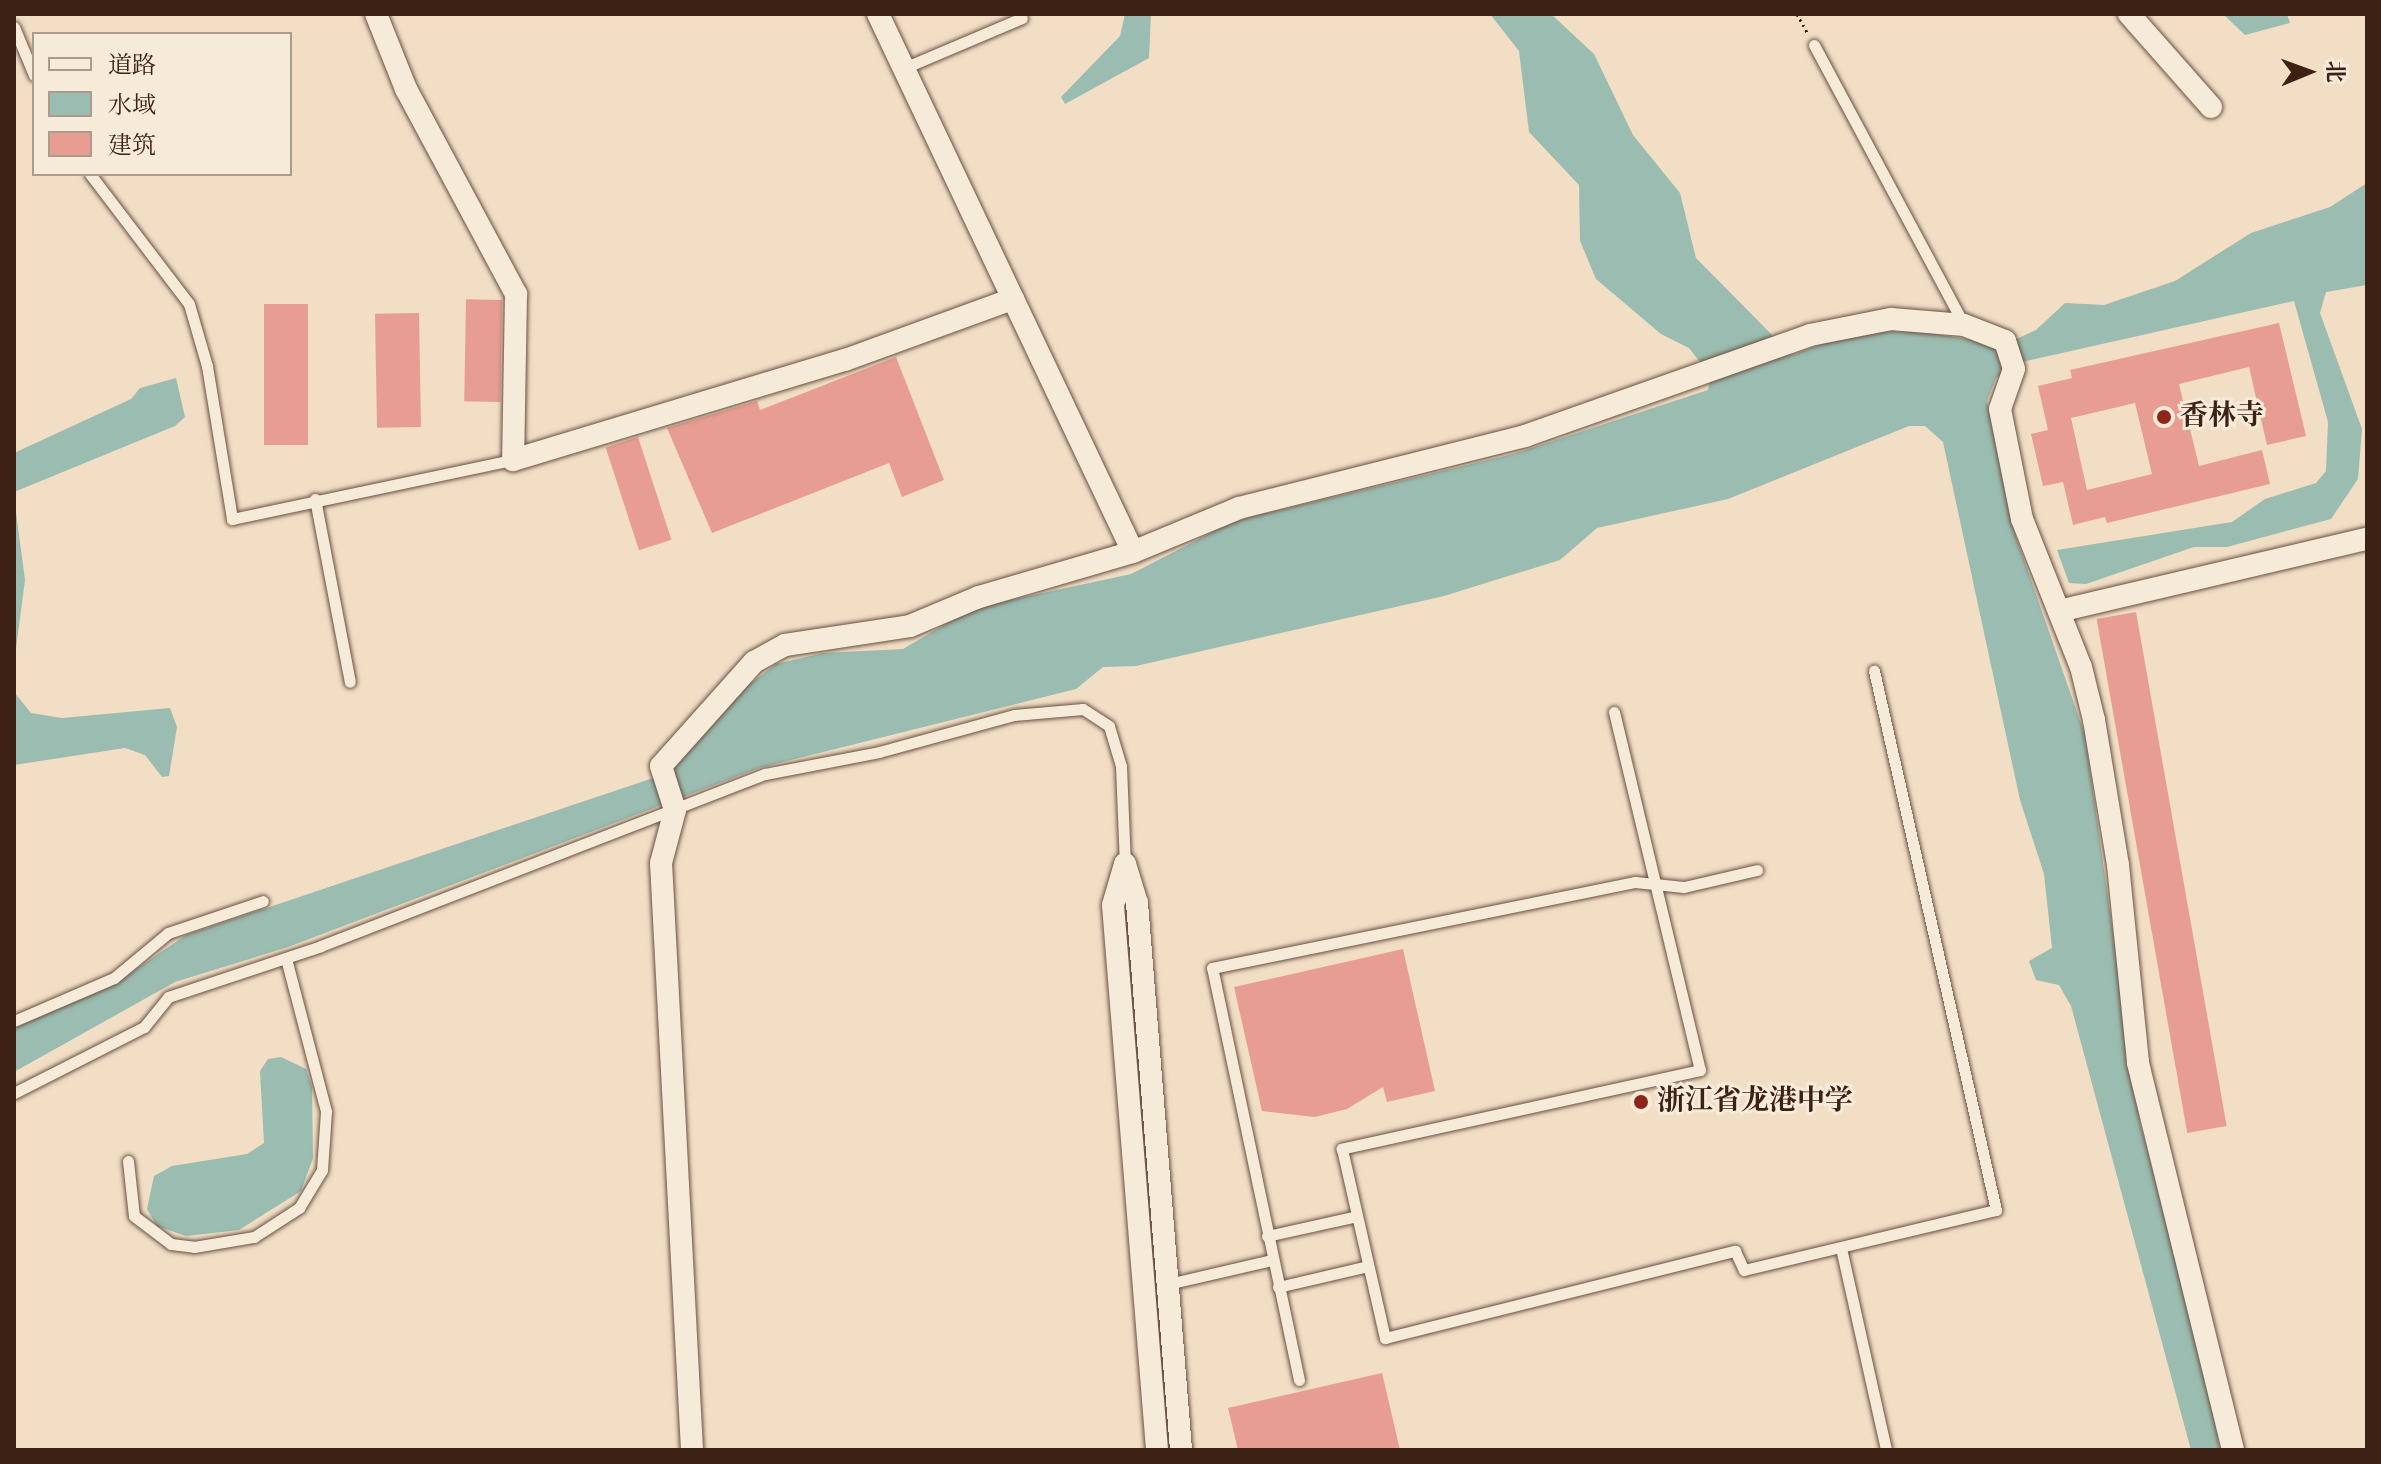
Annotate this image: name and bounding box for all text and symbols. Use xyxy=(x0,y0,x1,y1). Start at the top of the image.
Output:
legend xyxy=(32,32,292,176)
north arrow xyxy=(2269,32,2349,112)
text: 道路 xyxy=(108,50,156,84)
text: 北 xyxy=(2317,60,2349,83)
text: 水域 xyxy=(108,90,156,124)
text: 建筑 xyxy=(108,130,156,164)
place label: 香林寺 xyxy=(2180,400,2264,434)
marker: 香林寺 xyxy=(2155,408,2173,426)
place label: 浙江省龙港中学 xyxy=(1657,1085,1853,1119)
marker: 浙江省龙港中学 xyxy=(1632,1093,1650,1111)

